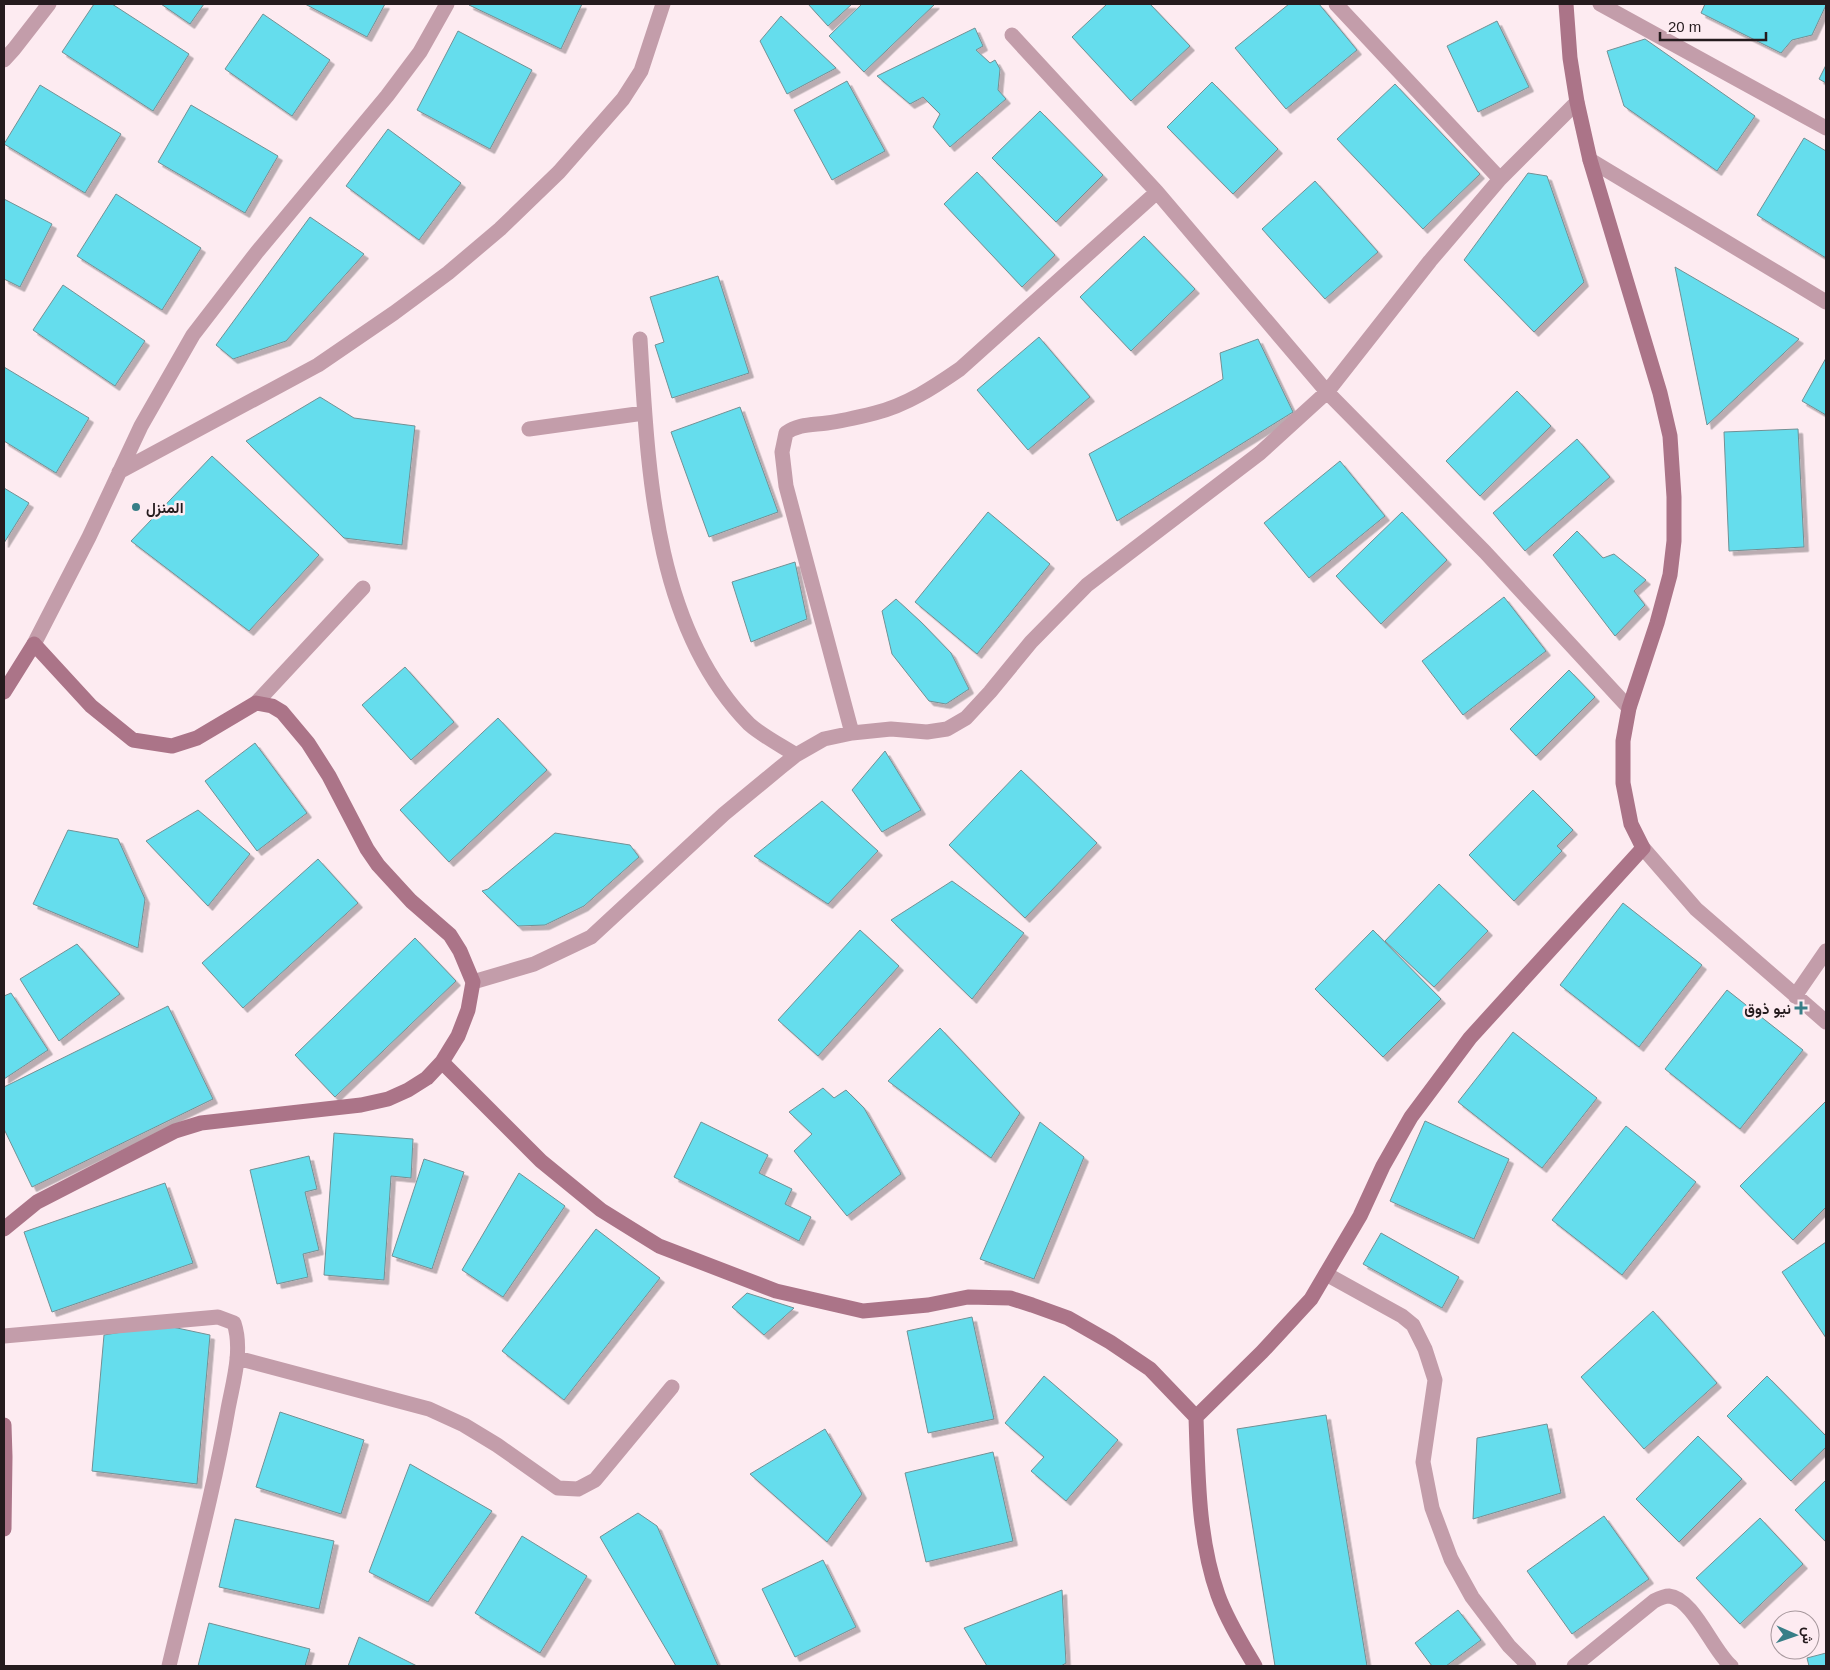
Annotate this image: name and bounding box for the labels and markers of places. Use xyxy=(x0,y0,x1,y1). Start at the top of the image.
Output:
place label: المنزل xyxy=(146,499,184,517)
marker: المنزل xyxy=(130,501,142,513)
place label: نيو ذوق xyxy=(1744,1000,1791,1018)
marker: نيو ذوق xyxy=(1795,1002,1807,1014)

